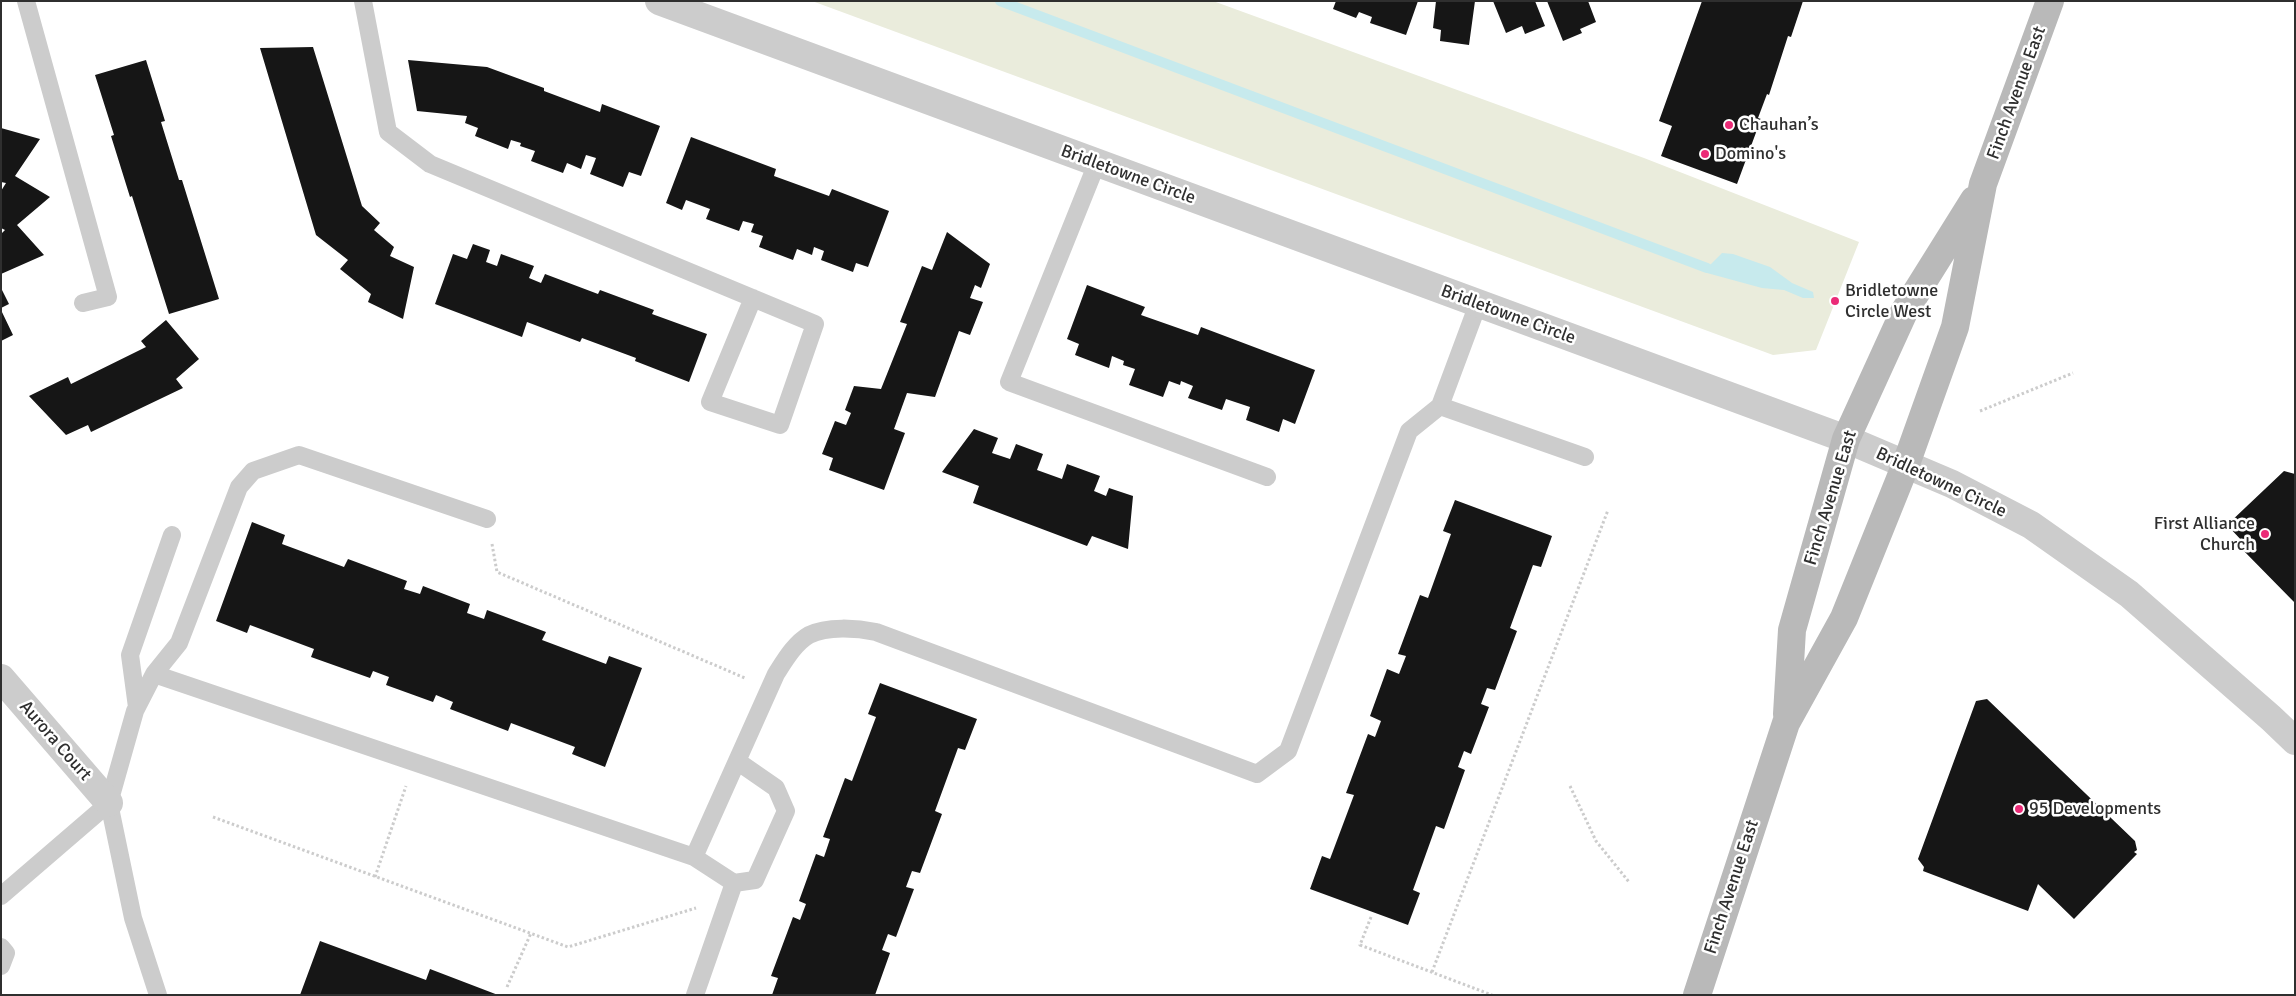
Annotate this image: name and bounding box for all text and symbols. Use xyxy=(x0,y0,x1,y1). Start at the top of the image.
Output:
street label: Finch Avenue East xyxy=(1983,24,2051,162)
place label: Chauhan’s xyxy=(1739,114,1819,136)
marker: Chauhan’s xyxy=(1723,119,1735,131)
street label: Bridletowne Circle xyxy=(1058,141,1198,209)
place label: Domino's xyxy=(1715,143,1786,165)
marker: Domino's xyxy=(1699,148,1711,160)
place label: Bridletowne Circle West xyxy=(1845,280,1938,322)
street label: Bridletowne Circle xyxy=(1438,281,1578,349)
marker: Bridletowne Circle West xyxy=(1829,295,1841,307)
street label: Finch Avenue East xyxy=(1800,428,1862,568)
street label: Bridletowne Circle xyxy=(1872,443,2010,523)
place label: First Alliance Church xyxy=(2154,513,2255,556)
marker: First Alliance Church xyxy=(2259,528,2271,540)
street label: Aurora Court xyxy=(14,697,96,785)
place label: 95 Developments xyxy=(2029,798,2161,820)
marker: 95 Developments xyxy=(2013,803,2025,815)
street label: Finch Avenue East xyxy=(1700,817,1764,957)

